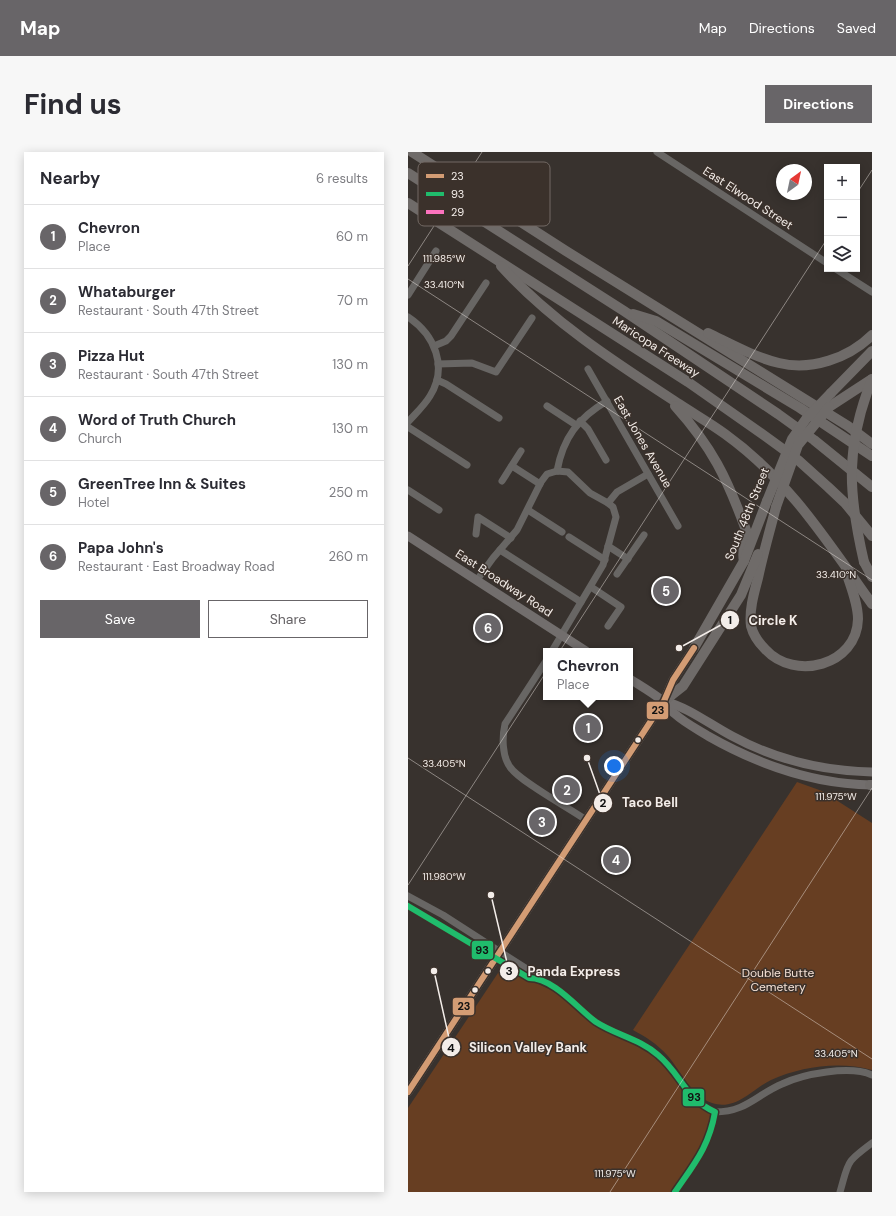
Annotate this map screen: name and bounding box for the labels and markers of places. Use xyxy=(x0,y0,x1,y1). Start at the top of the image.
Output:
pin: 5 xyxy=(653,576,679,606)
callout: Circle K xyxy=(720,608,805,633)
pin: 6 xyxy=(475,613,501,643)
pin: 1 xyxy=(575,713,601,743)
unlabelled marker xyxy=(633,735,643,745)
pin: 2 xyxy=(554,775,580,805)
callout: Taco Bell xyxy=(593,790,686,815)
pin: 3 xyxy=(529,807,555,837)
pin: 4 xyxy=(603,845,629,875)
callout: Panda Express xyxy=(499,959,628,984)
unlabelled marker xyxy=(483,966,493,976)
unlabelled marker xyxy=(470,985,480,995)
callout: Silicon Valley Bank xyxy=(441,1035,595,1060)

